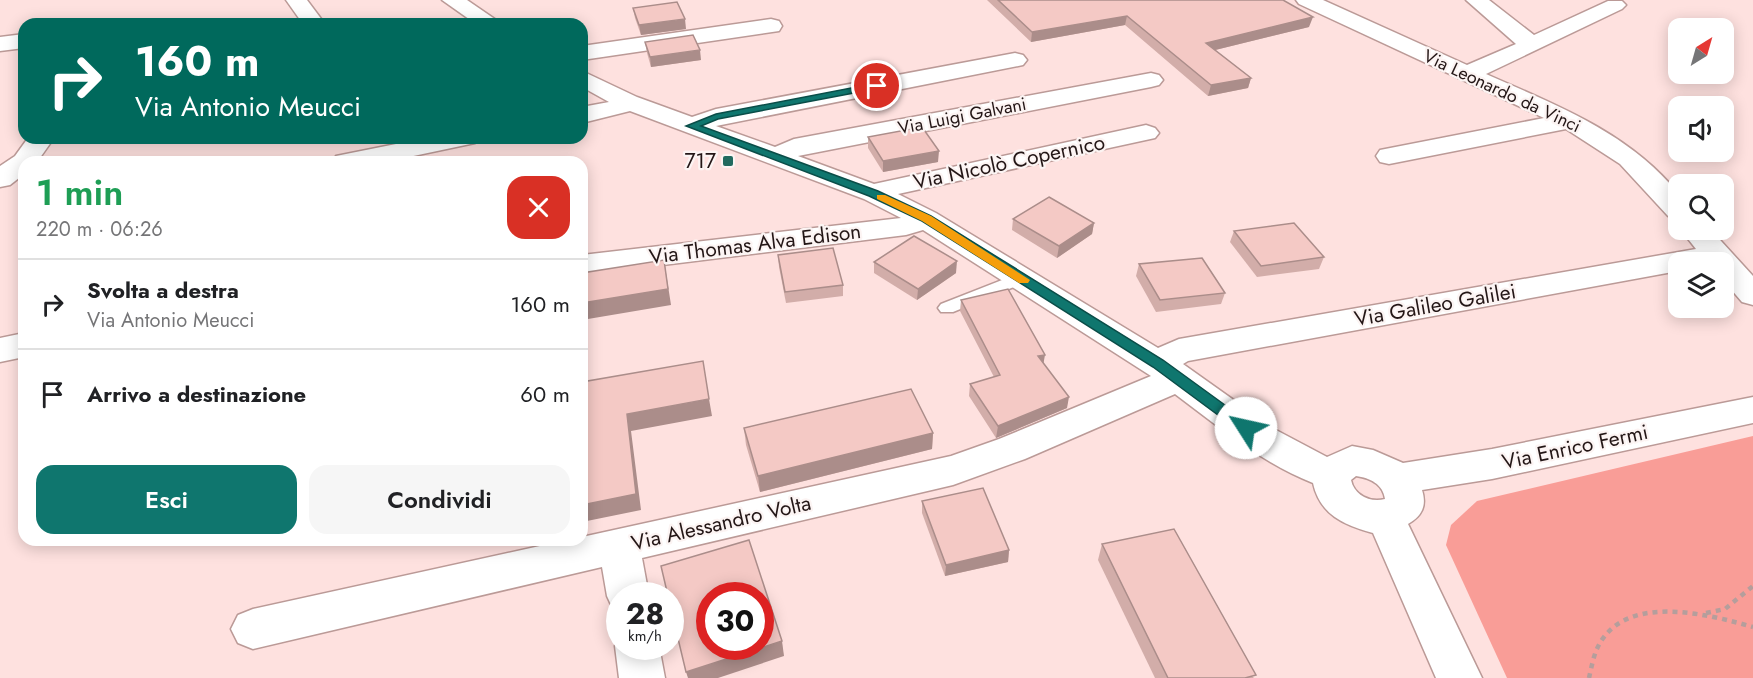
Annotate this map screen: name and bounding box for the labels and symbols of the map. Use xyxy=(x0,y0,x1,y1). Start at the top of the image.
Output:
north arrow xyxy=(1668,18,1734,84)
street label: Via Leonardo da Vinci xyxy=(1419,43,1585,139)
pin xyxy=(851,60,902,111)
street label: Via Luigi Galvani xyxy=(896,91,1028,141)
street label: Via Nicolò Copernico xyxy=(910,127,1108,197)
place label: 717 xyxy=(685,146,716,176)
marker: 717 xyxy=(721,154,735,168)
street label: Via Thomas Alva Edison xyxy=(647,216,863,272)
street label: Via Galileo Galilei xyxy=(1352,276,1518,334)
position arrow xyxy=(1214,396,1278,460)
street label: Via Enrico Fermi xyxy=(1499,417,1651,477)
street label: Via Alessandro Volta xyxy=(628,488,814,558)
speed limit sign: 30 xyxy=(696,582,774,660)

